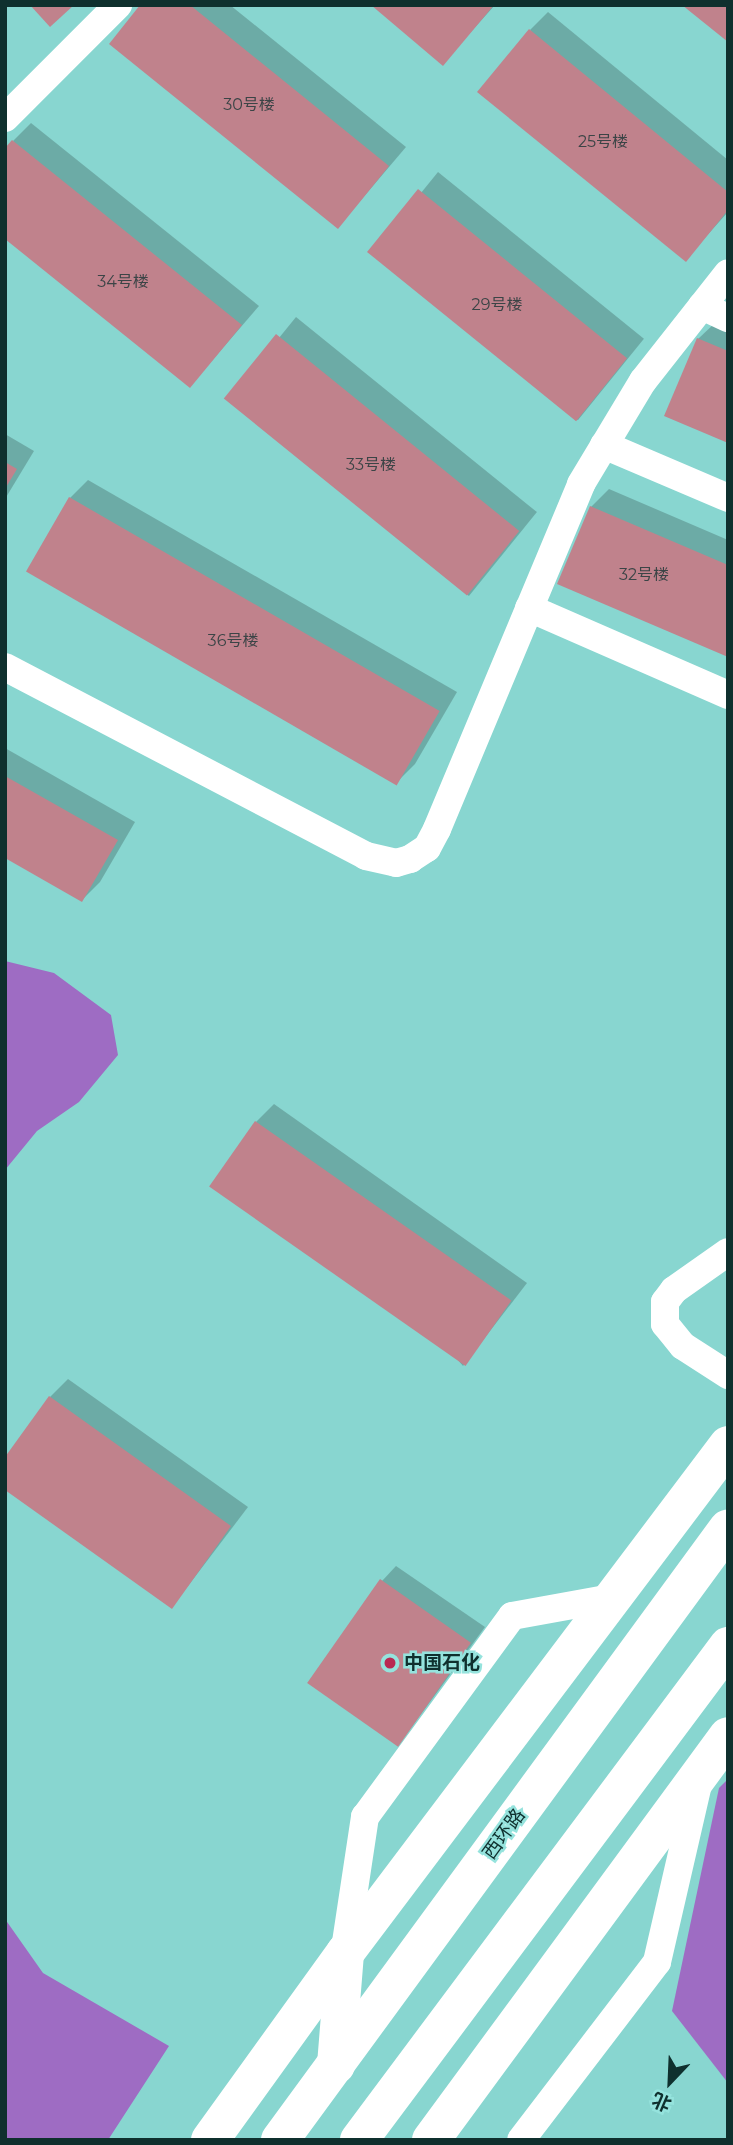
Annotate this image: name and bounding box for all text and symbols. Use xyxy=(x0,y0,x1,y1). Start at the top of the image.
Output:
house number: 30号楼 xyxy=(223,95,275,115)
house number: 25号楼 xyxy=(578,132,628,152)
house number: 34号楼 xyxy=(97,272,149,292)
house number: 29号楼 xyxy=(472,295,522,315)
house number: 33号楼 xyxy=(346,455,396,475)
house number: 32号楼 xyxy=(619,565,669,585)
house number: 36号楼 xyxy=(208,631,258,651)
place label: 中国石化 xyxy=(404,1652,480,1674)
marker: 中国石化 xyxy=(382,1655,398,1671)
street label: 西环路 xyxy=(478,1804,530,1864)
north arrow xyxy=(635,2047,705,2117)
text: 北 xyxy=(648,2087,675,2116)

